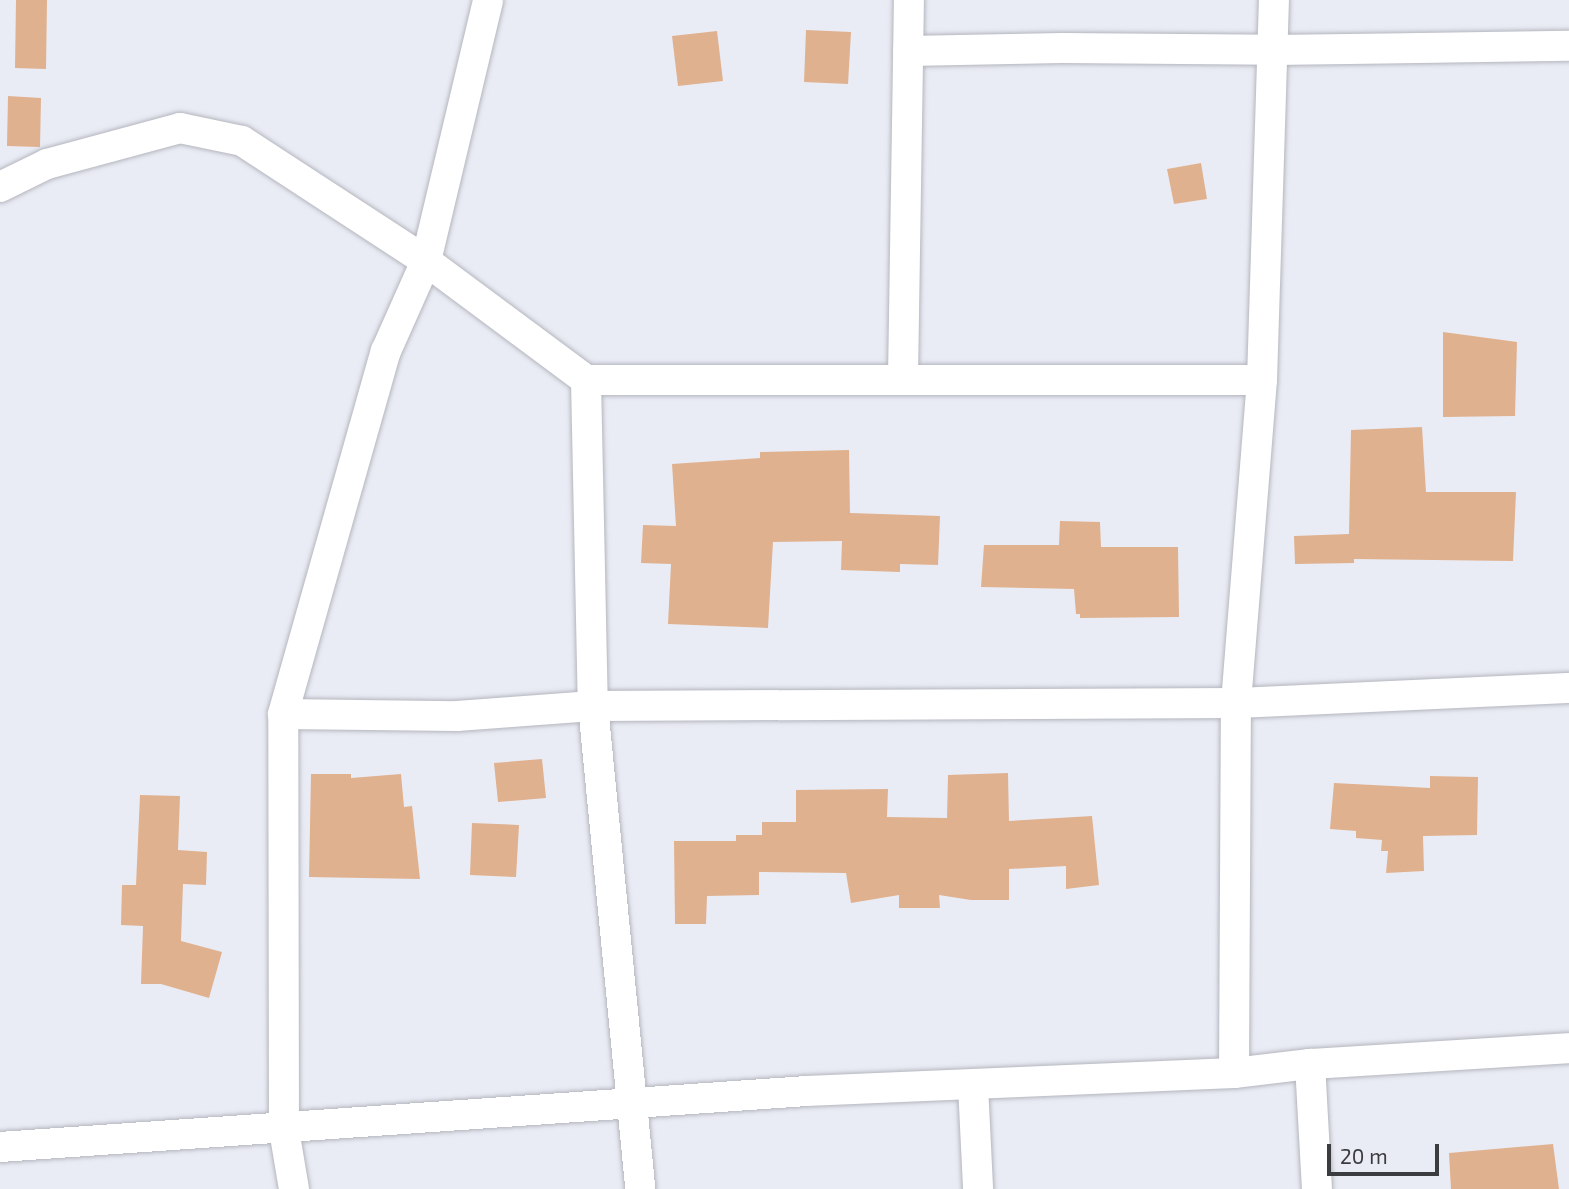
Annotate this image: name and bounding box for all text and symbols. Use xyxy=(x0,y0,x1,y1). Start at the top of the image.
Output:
scale bar xyxy=(1331,1130,1443,1174)
text: 20 m xyxy=(1340,1143,1388,1168)

